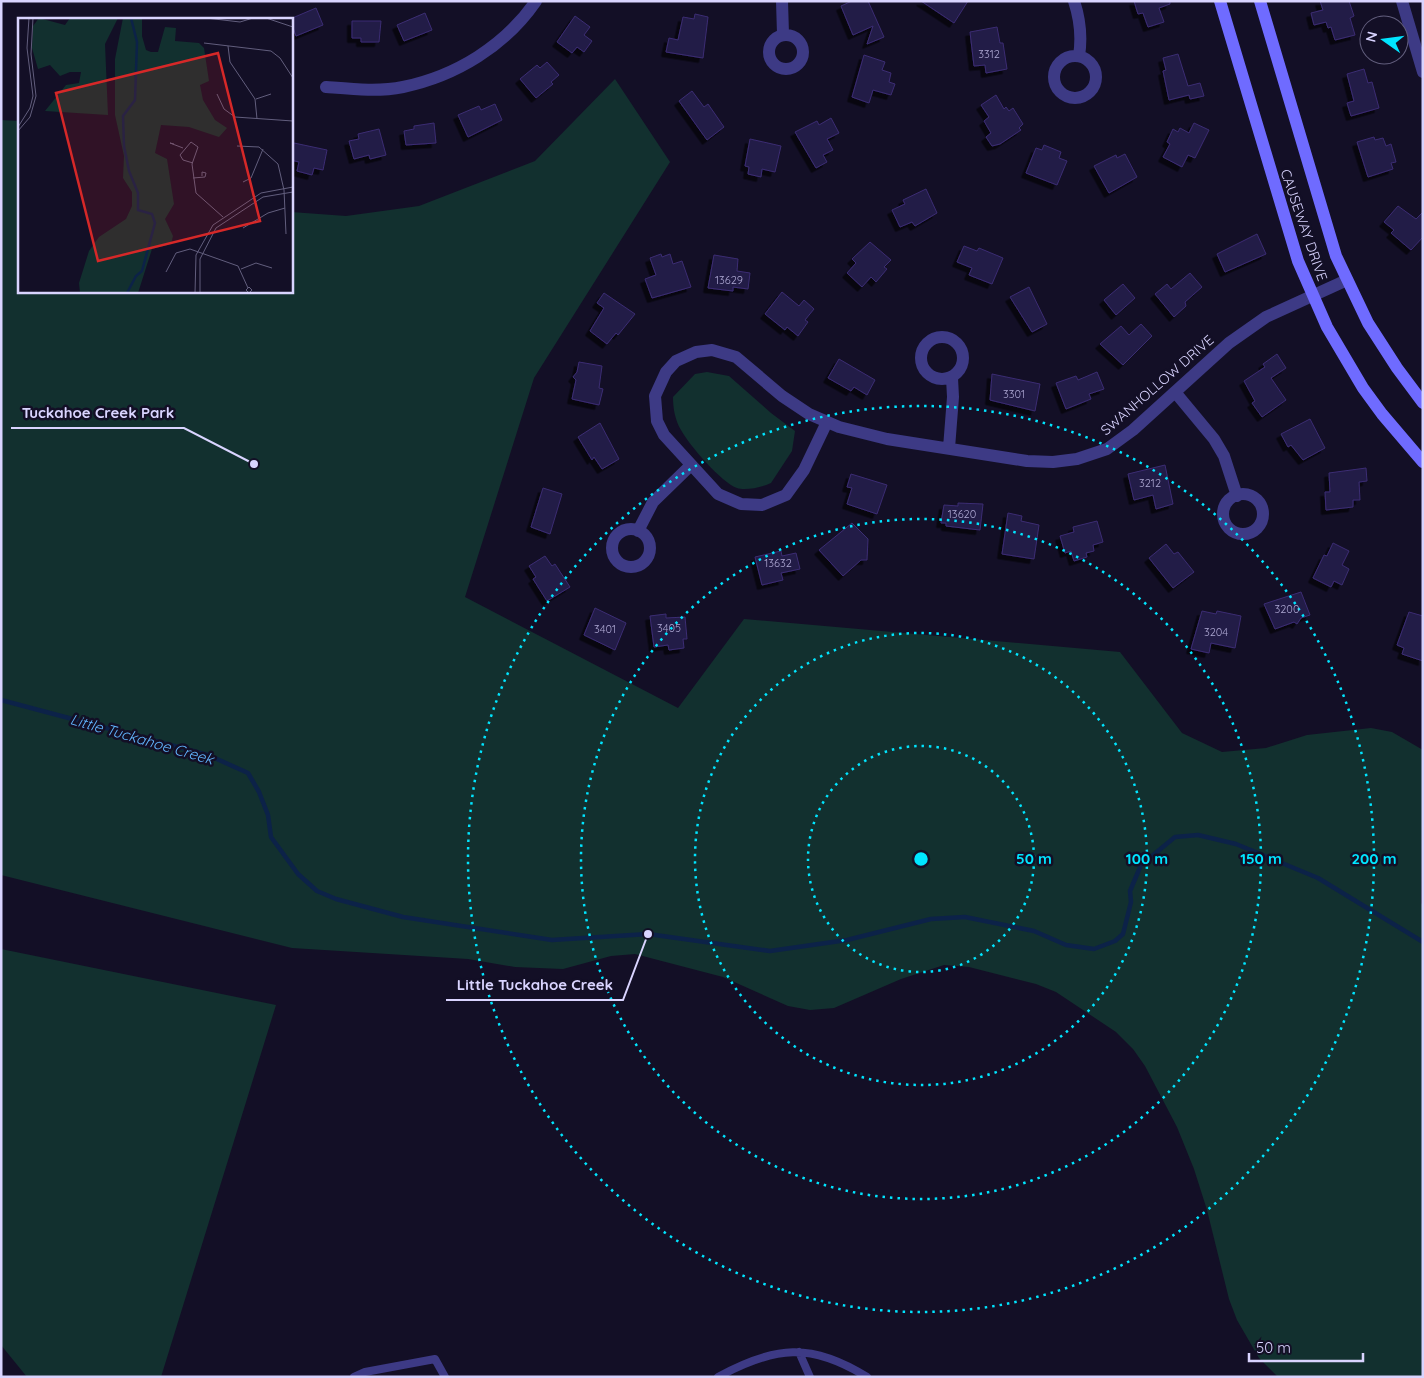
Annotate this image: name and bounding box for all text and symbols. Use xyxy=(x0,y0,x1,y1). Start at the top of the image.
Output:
north arrow xyxy=(1359,15,1409,65)
inset map xyxy=(18,18,292,292)
text: N xyxy=(1361,30,1381,44)
house number: 3312 xyxy=(978,47,1000,61)
street label: CAUSEWAY DRIVE xyxy=(1276,167,1332,283)
house number: 13629 xyxy=(715,273,743,287)
street label: SWANHOLLOW DRIVE xyxy=(1097,331,1217,439)
house number: 3301 xyxy=(1003,387,1025,401)
callout: Tuckahoe Creek Park xyxy=(11,398,184,428)
text: Tuckahoe Creek Park xyxy=(22,403,174,422)
house number: 3212 xyxy=(1139,476,1161,490)
house number: 13620 xyxy=(948,507,976,521)
house number: 13632 xyxy=(764,556,792,570)
house number: 3200 xyxy=(1275,602,1299,616)
house number: 3405 xyxy=(657,621,681,635)
house number: 3401 xyxy=(594,622,616,636)
house number: 3204 xyxy=(1204,625,1228,639)
water label: Little Tuckahoe Creek xyxy=(68,709,218,769)
text: 50 m xyxy=(1016,849,1052,868)
text: 100 m xyxy=(1126,849,1168,868)
text: 150 m xyxy=(1240,849,1282,868)
text: 200 m xyxy=(1352,849,1397,868)
centre of rings xyxy=(912,850,930,868)
callout: Little Tuckahoe Creek xyxy=(446,970,623,1000)
text: Little Tuckahoe Creek xyxy=(457,975,613,994)
scale bar xyxy=(1249,1330,1363,1362)
text: 50 m xyxy=(1256,1338,1291,1357)

